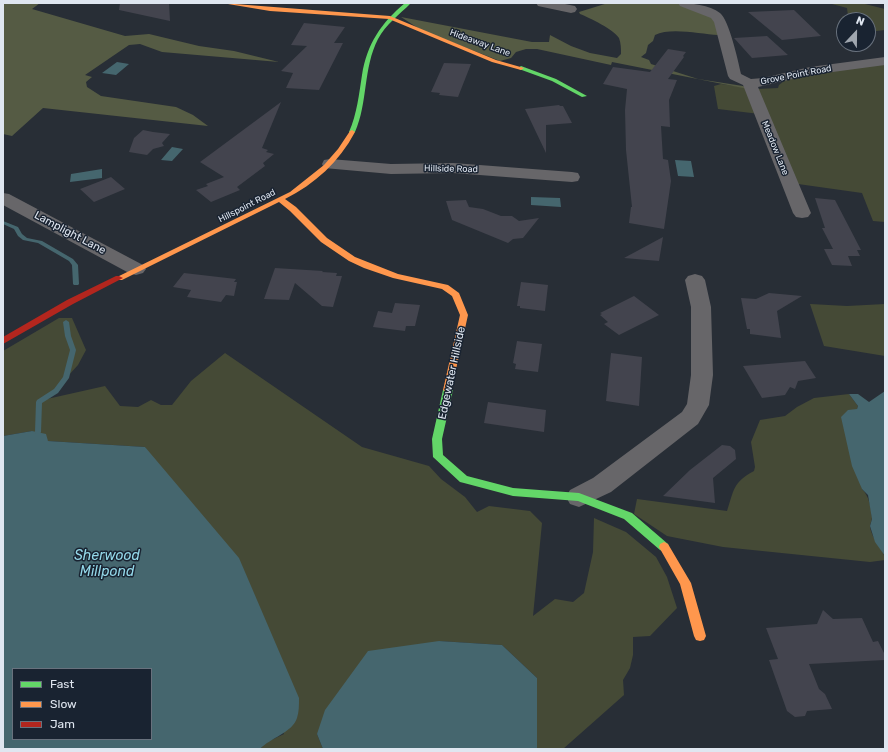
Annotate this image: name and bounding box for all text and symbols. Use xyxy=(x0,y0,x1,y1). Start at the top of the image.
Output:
north arrow xyxy=(836,12,876,52)
text: N xyxy=(854,14,866,29)
street label: Hideaway Lane xyxy=(448,27,512,59)
street label: Grove Point Road xyxy=(760,63,832,87)
street label: Meadow Lane xyxy=(759,119,791,177)
street label: Hillside Road xyxy=(424,163,478,175)
street label: Hillspoint Road xyxy=(217,187,277,225)
street label: Lamplight Lane xyxy=(32,209,108,257)
street label: Edgewater Hillside xyxy=(436,325,468,421)
water label: Sherwood Millpond xyxy=(74,548,140,580)
legend xyxy=(12,668,152,740)
text: Fast xyxy=(50,677,74,691)
text: Slow xyxy=(50,697,77,711)
text: Jam xyxy=(50,717,75,731)

